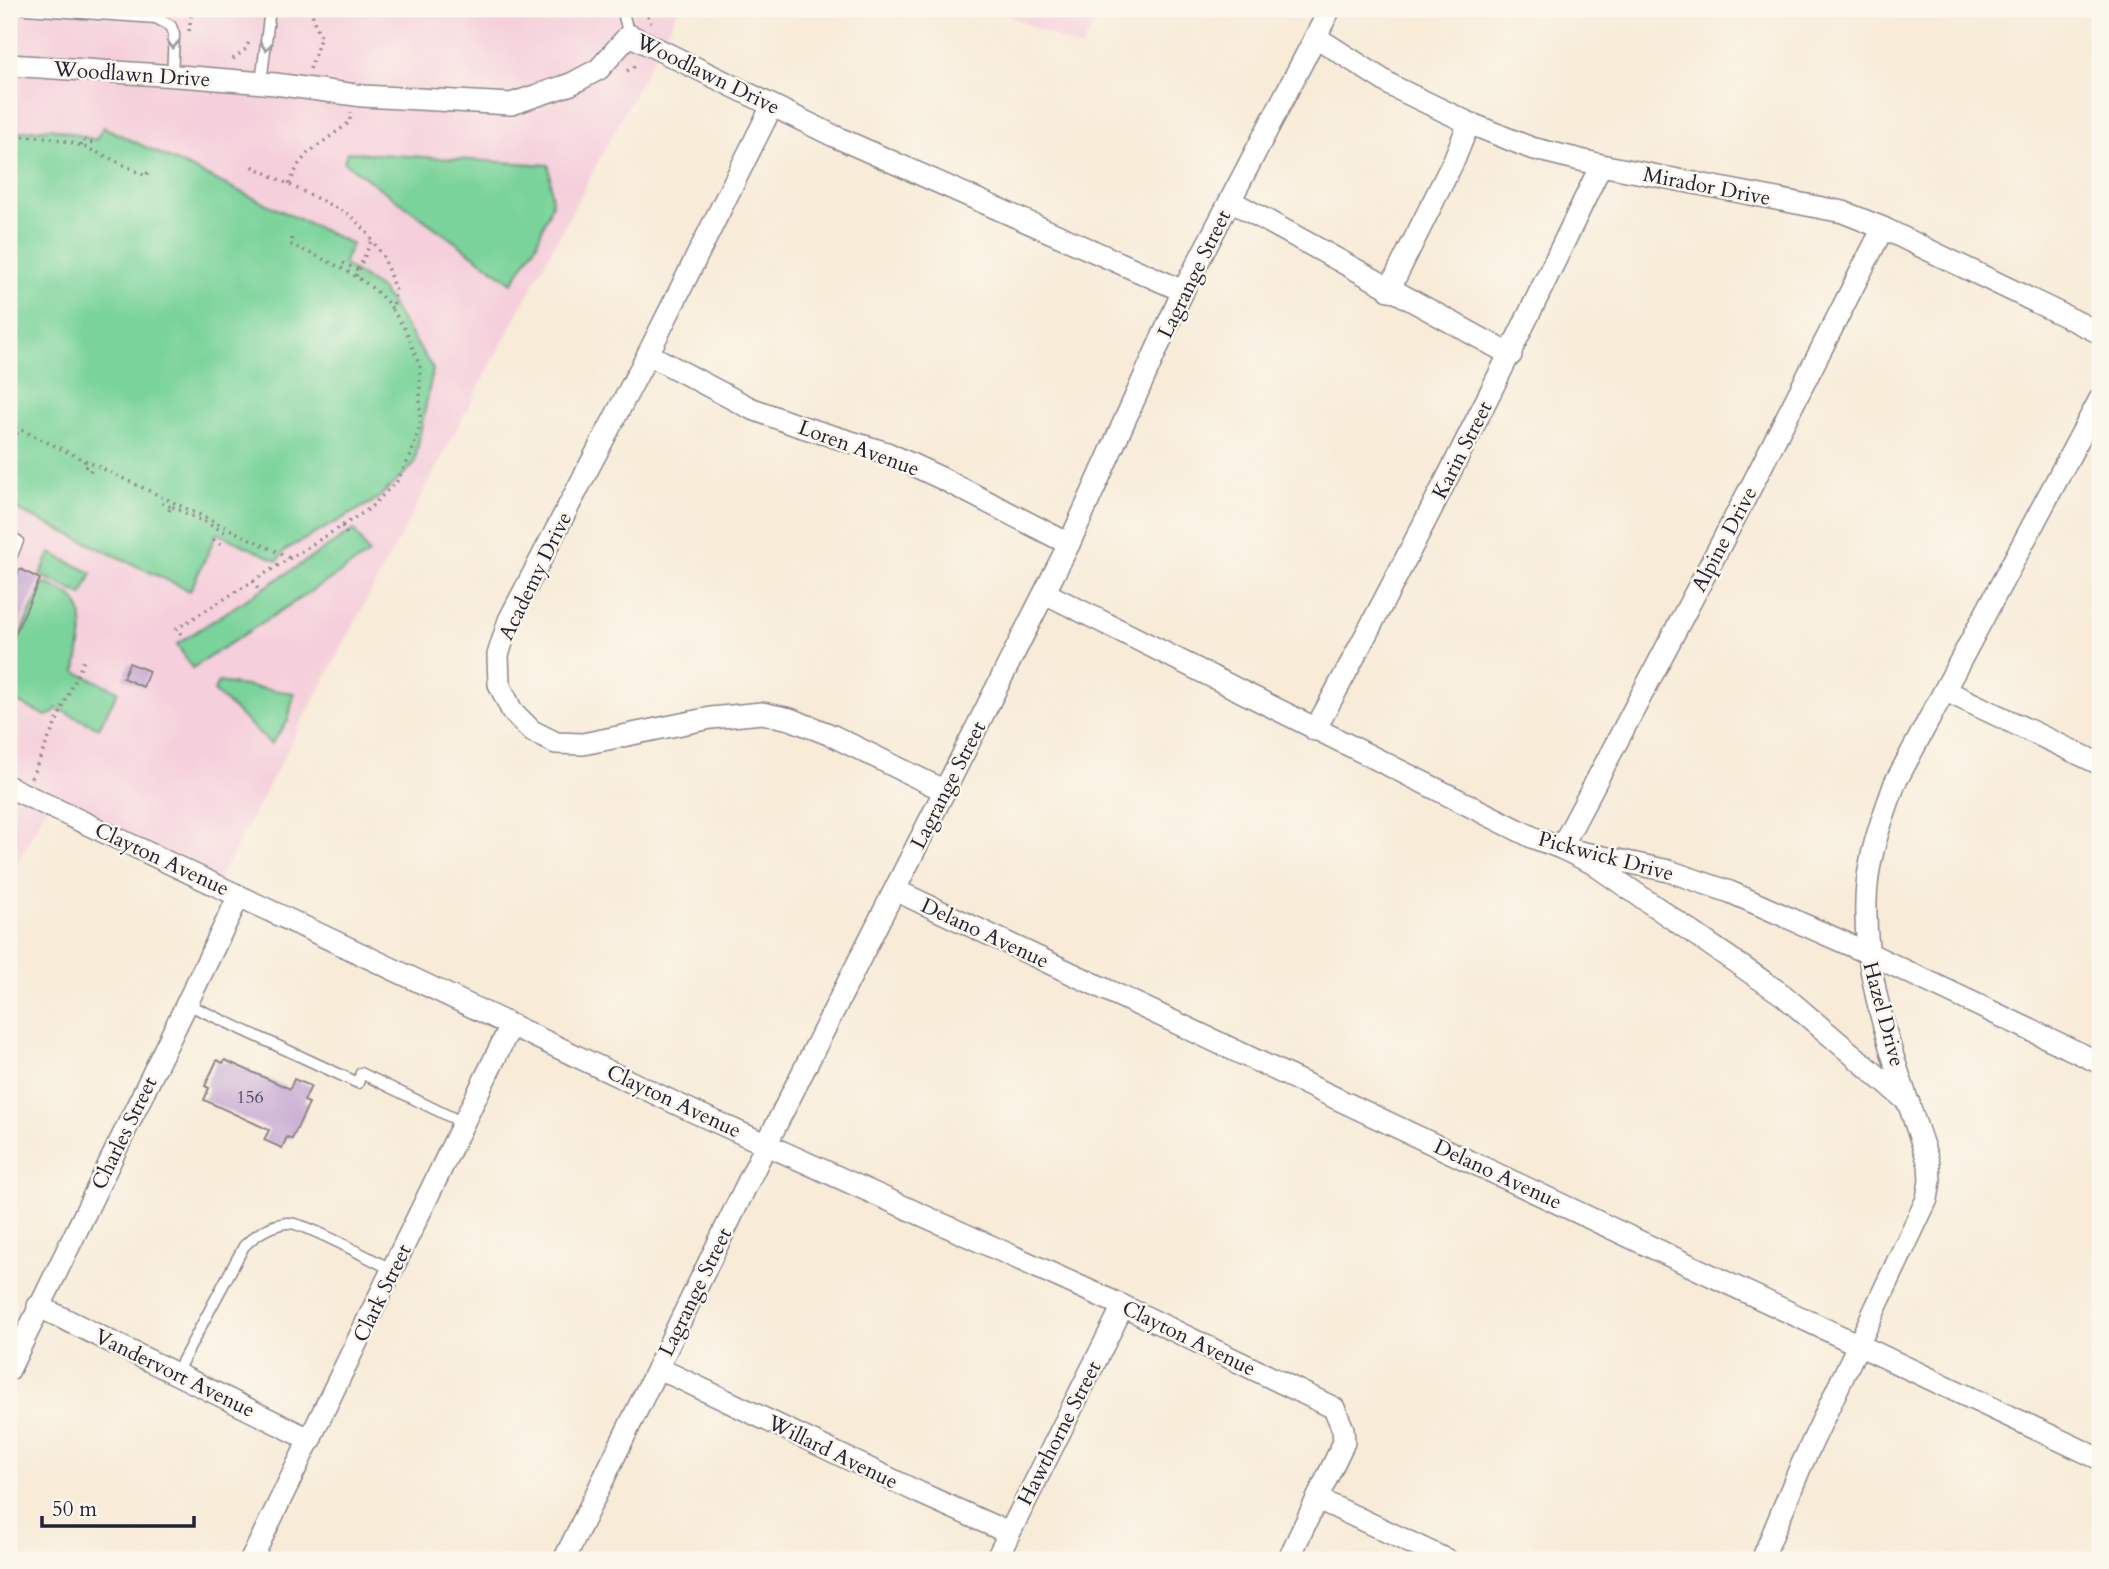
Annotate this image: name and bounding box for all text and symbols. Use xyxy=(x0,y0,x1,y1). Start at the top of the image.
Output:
street label: Woodlawn Drive xyxy=(630,27,785,122)
one-way arrow xyxy=(166,39,181,50)
one-way arrow xyxy=(258,40,273,52)
street label: Woodlawn Drive xyxy=(52,54,211,94)
street label: Mirador Drive xyxy=(1641,160,1773,213)
street label: Lagrange Street xyxy=(1151,205,1238,343)
street label: Karin Street xyxy=(1425,396,1500,504)
street label: Loren Avenue xyxy=(794,413,923,484)
street label: Alpine Drive xyxy=(1685,482,1764,597)
street label: Academy Drive xyxy=(492,507,579,645)
street label: Lagrange Street xyxy=(904,716,993,854)
street label: Clayton Avenue xyxy=(90,816,234,903)
street label: Pickwick Drive xyxy=(1535,824,1677,888)
street label: Delano Avenue xyxy=(916,891,1053,976)
street label: Hazel Drive xyxy=(1856,959,1911,1070)
street label: Clayton Avenue xyxy=(602,1058,746,1145)
street label: Charles Street xyxy=(85,1072,164,1195)
house number: 156 xyxy=(236,1085,264,1110)
street label: Delano Avenue xyxy=(1429,1132,1566,1217)
street label: Lagrange Street xyxy=(652,1223,739,1361)
street label: Clark Street xyxy=(346,1239,419,1347)
street label: Clayton Avenue xyxy=(1117,1294,1260,1383)
street label: Vandervort Avenue xyxy=(90,1322,260,1425)
street label: Hawthorne Street xyxy=(1011,1356,1108,1510)
street label: Willard Avenue xyxy=(762,1408,903,1496)
scale bar xyxy=(42,1485,194,1529)
text: 50 m xyxy=(52,1495,97,1524)

